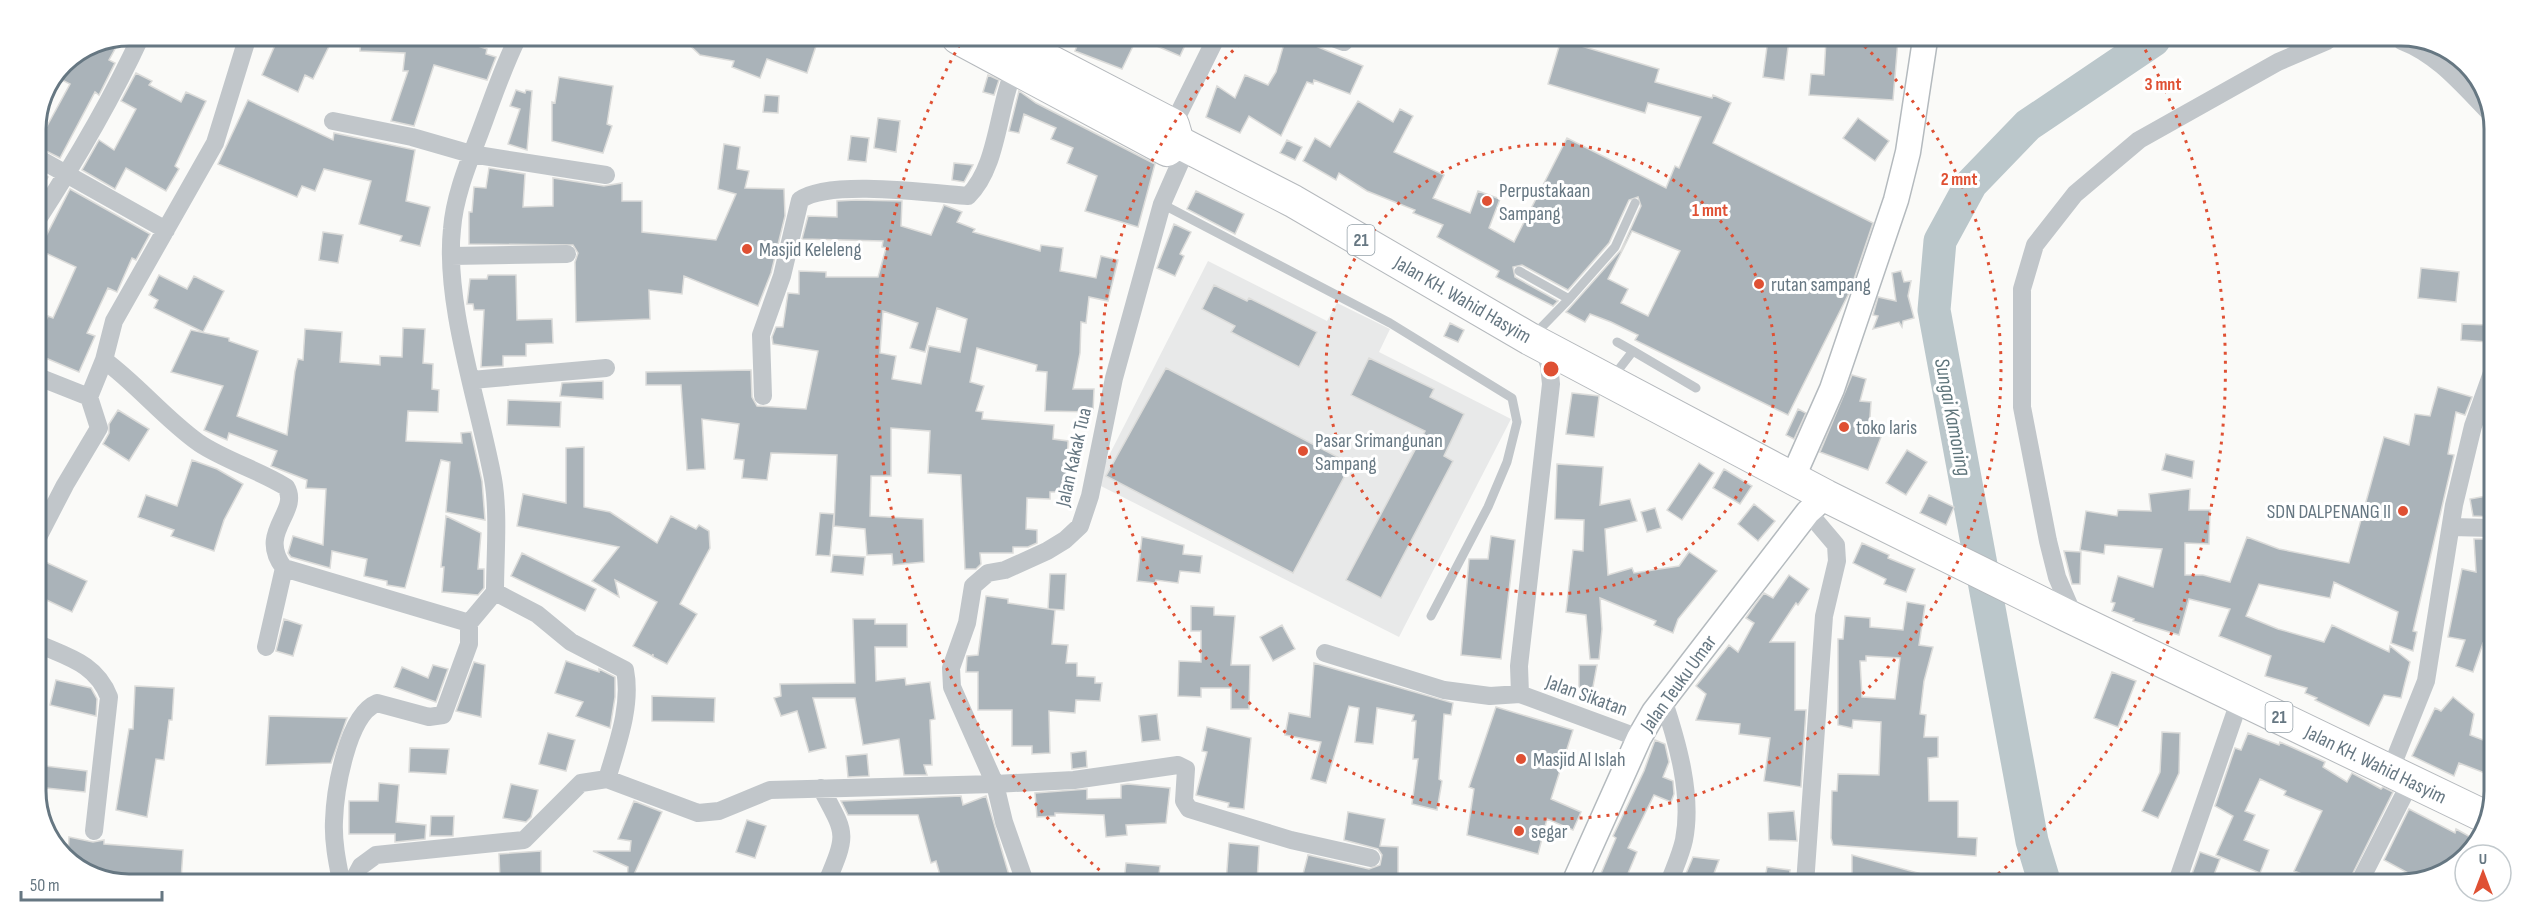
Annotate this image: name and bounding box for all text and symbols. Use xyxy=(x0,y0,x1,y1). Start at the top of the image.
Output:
text: 3 mnt xyxy=(2145,74,2181,95)
text: 2 mnt xyxy=(1941,169,1977,190)
place label: Perpustakaan Sampang xyxy=(1499,179,1590,226)
marker: Perpustakaan Sampang xyxy=(1480,194,1494,208)
text: 1 mnt xyxy=(1692,200,1728,221)
road number: 21 xyxy=(1348,225,1374,255)
place label: Masjid Keleleng xyxy=(759,238,861,262)
marker: Masjid Keleleng xyxy=(740,242,754,256)
street label: Jalan KH. Wahid Hasyim xyxy=(1389,250,1535,349)
place label: rutan sampang xyxy=(1771,273,1871,297)
marker: rutan sampang xyxy=(1752,277,1766,291)
water label: Sungai Kamoning xyxy=(1929,356,1976,479)
centre of rings xyxy=(1541,359,1561,379)
street label: Jalan Kakak Tua xyxy=(1051,406,1097,510)
place label: toko laris xyxy=(1856,416,1917,440)
marker: toko laris xyxy=(1837,420,1851,434)
place label: Pasar Srimangunan Sampang xyxy=(1315,429,1443,476)
marker: Pasar Srimangunan Sampang xyxy=(1296,444,1310,458)
place label: SDN DALPENANG II xyxy=(2267,500,2391,524)
marker: SDN DALPENANG II xyxy=(2396,504,2410,518)
street label: Jalan Teuku Umar xyxy=(1635,630,1722,737)
street label: Jalan Sikatan xyxy=(1542,670,1631,722)
road number: 21 xyxy=(2266,702,2292,732)
street label: Jalan KH. Wahid Hasyim xyxy=(2300,720,2450,810)
place label: Masjid Al Islah xyxy=(1533,748,1626,772)
marker: Masjid Al Islah xyxy=(1514,752,1528,766)
place label: segar xyxy=(1531,820,1568,844)
marker: segar xyxy=(1512,824,1526,838)
north arrow xyxy=(2453,843,2513,903)
text: U xyxy=(2479,850,2487,869)
scale bar xyxy=(21,864,162,902)
text: 50 m xyxy=(30,875,60,896)

